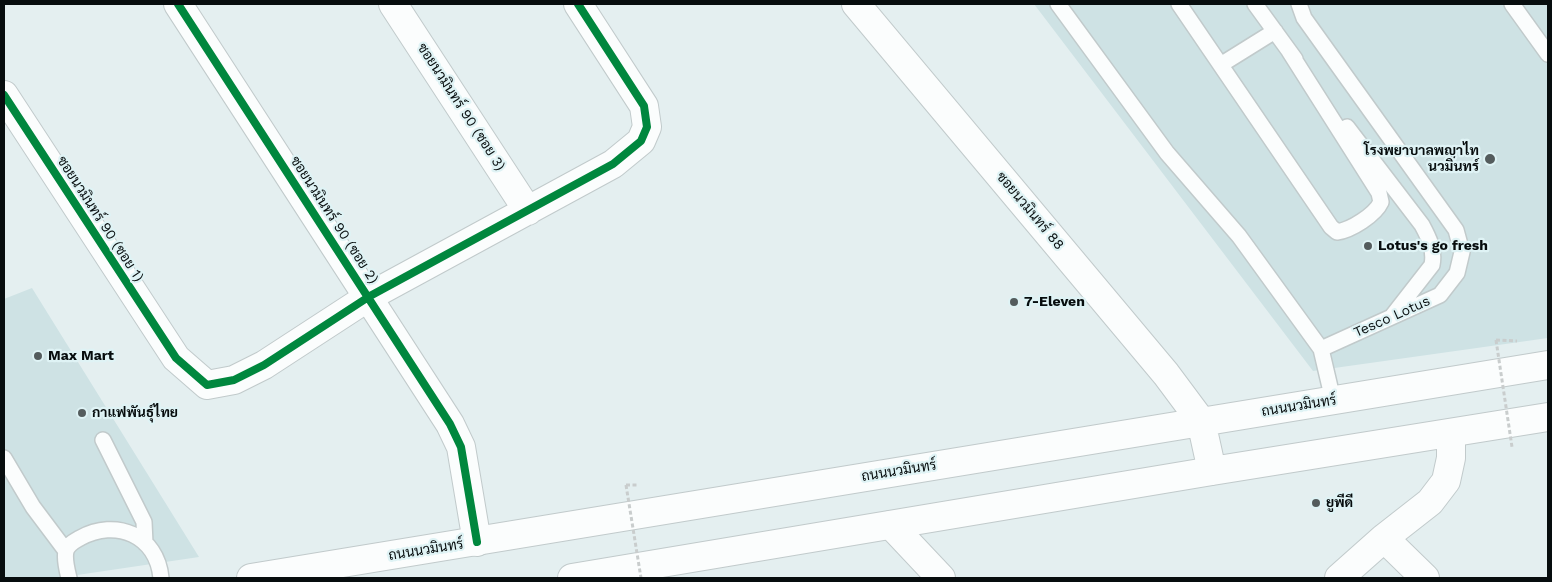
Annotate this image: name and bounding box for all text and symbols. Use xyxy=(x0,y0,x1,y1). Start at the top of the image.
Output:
street label: ซอยนวมินทร์ 90 (ซอย 3) xyxy=(414,40,508,174)
place label: โรงพยาบาลพญาไท นวมินทร์ xyxy=(1364,143,1479,176)
marker: โรงพยาบาลพญาไท นวมินทร์ xyxy=(1483,152,1497,166)
street label: ซอยนวมินทร์ 90 (ซอย 1) xyxy=(53,153,147,285)
street label: ซอยนวมินทร์ 90 (ซอย 2) xyxy=(286,153,382,287)
street label: ซอยนวมินทร์ 88 xyxy=(993,169,1067,253)
place label: Lotus's go fresh xyxy=(1378,238,1488,254)
marker: Lotus's go fresh xyxy=(1362,240,1374,252)
street label: Tesco Lotus xyxy=(1351,293,1433,341)
place label: 7-Eleven xyxy=(1024,294,1085,310)
marker: 7-Eleven xyxy=(1008,296,1020,308)
place label: Max Mart xyxy=(48,348,114,364)
marker: Max Mart xyxy=(32,350,44,362)
street label: ถนนนวมินทร์ xyxy=(1260,392,1338,420)
place label: กาแฟพันธุ์ไทย xyxy=(92,405,178,421)
marker: กาแฟพันธุ์ไทย xyxy=(76,407,88,419)
street label: ถนนนวมินทร์ xyxy=(860,457,938,485)
place label: ยูพีดี xyxy=(1326,495,1353,511)
marker: ยูพีดี xyxy=(1310,497,1322,509)
street label: ถนนนวมินทร์ xyxy=(387,536,465,564)

